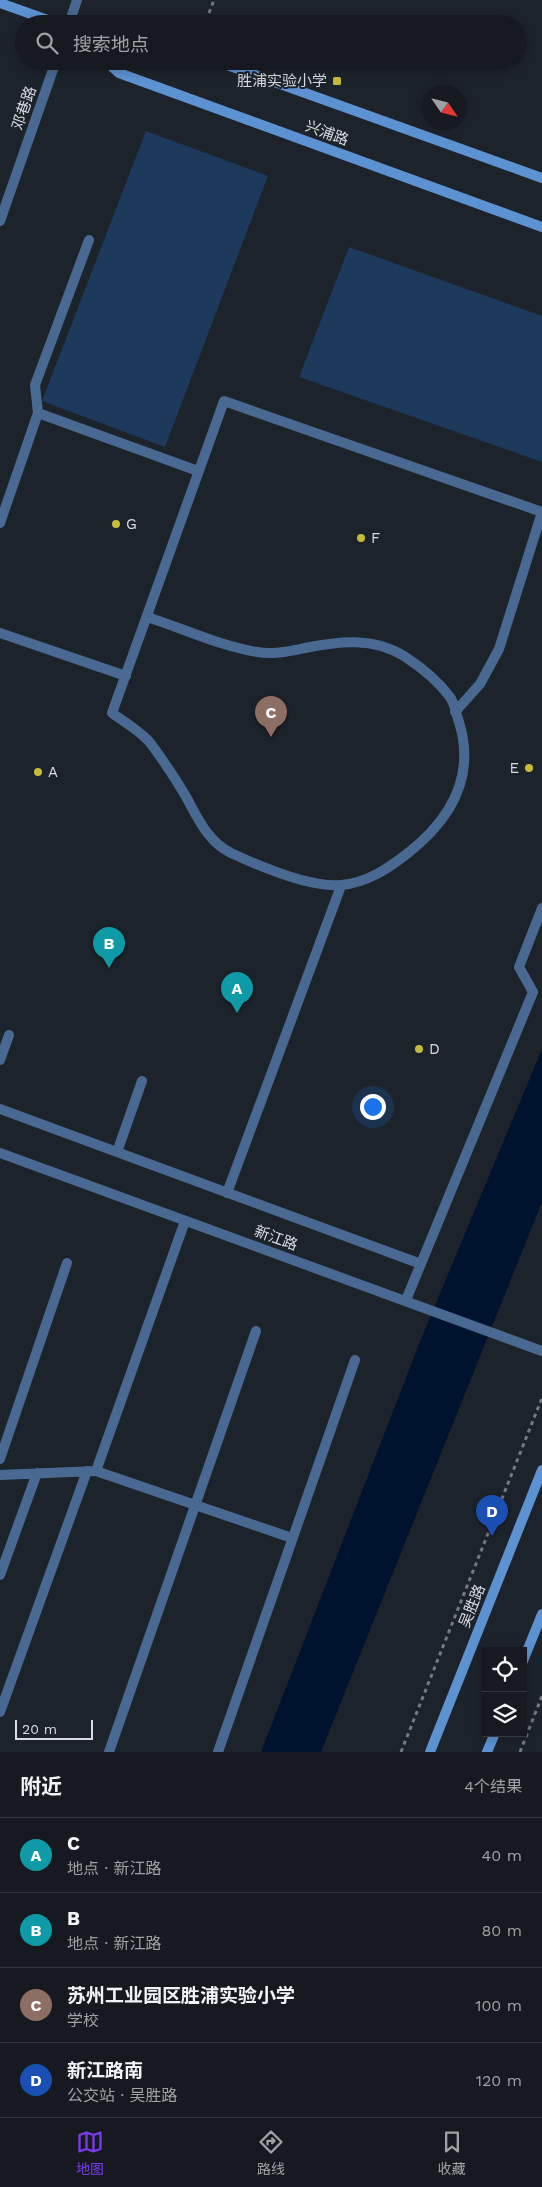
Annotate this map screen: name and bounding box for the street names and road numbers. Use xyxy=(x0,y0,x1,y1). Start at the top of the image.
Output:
street label: 邓巷路 xyxy=(8,84,40,132)
street label: 兴浦路 xyxy=(303,117,351,149)
street label: 新江路 xyxy=(252,1222,300,1254)
street label: 吴胜路 xyxy=(455,1582,489,1630)

